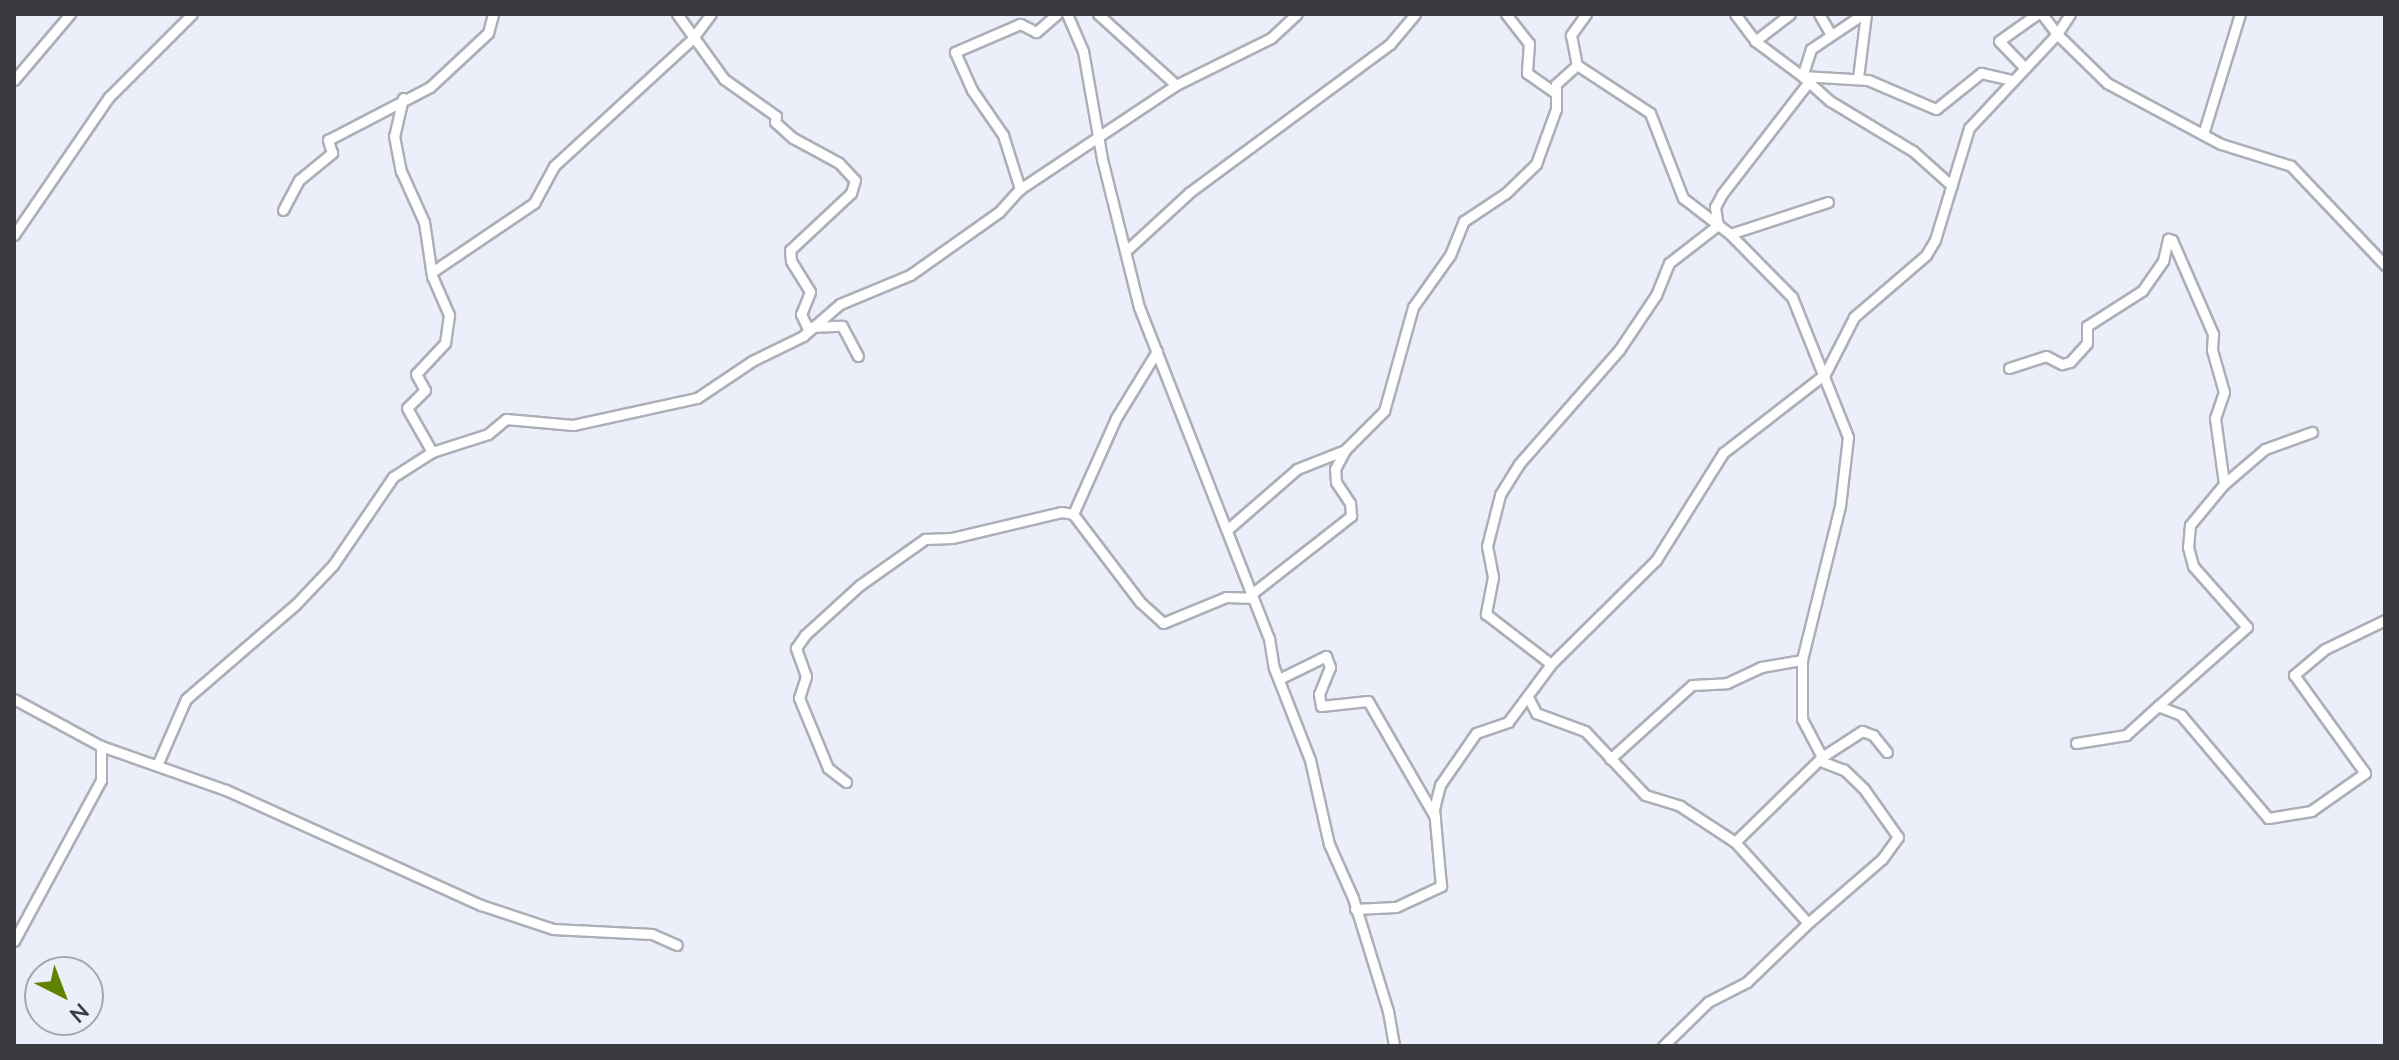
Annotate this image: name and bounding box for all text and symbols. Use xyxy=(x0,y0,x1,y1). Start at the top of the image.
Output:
north arrow xyxy=(24,956,104,1036)
text: N xyxy=(63,996,95,1029)

